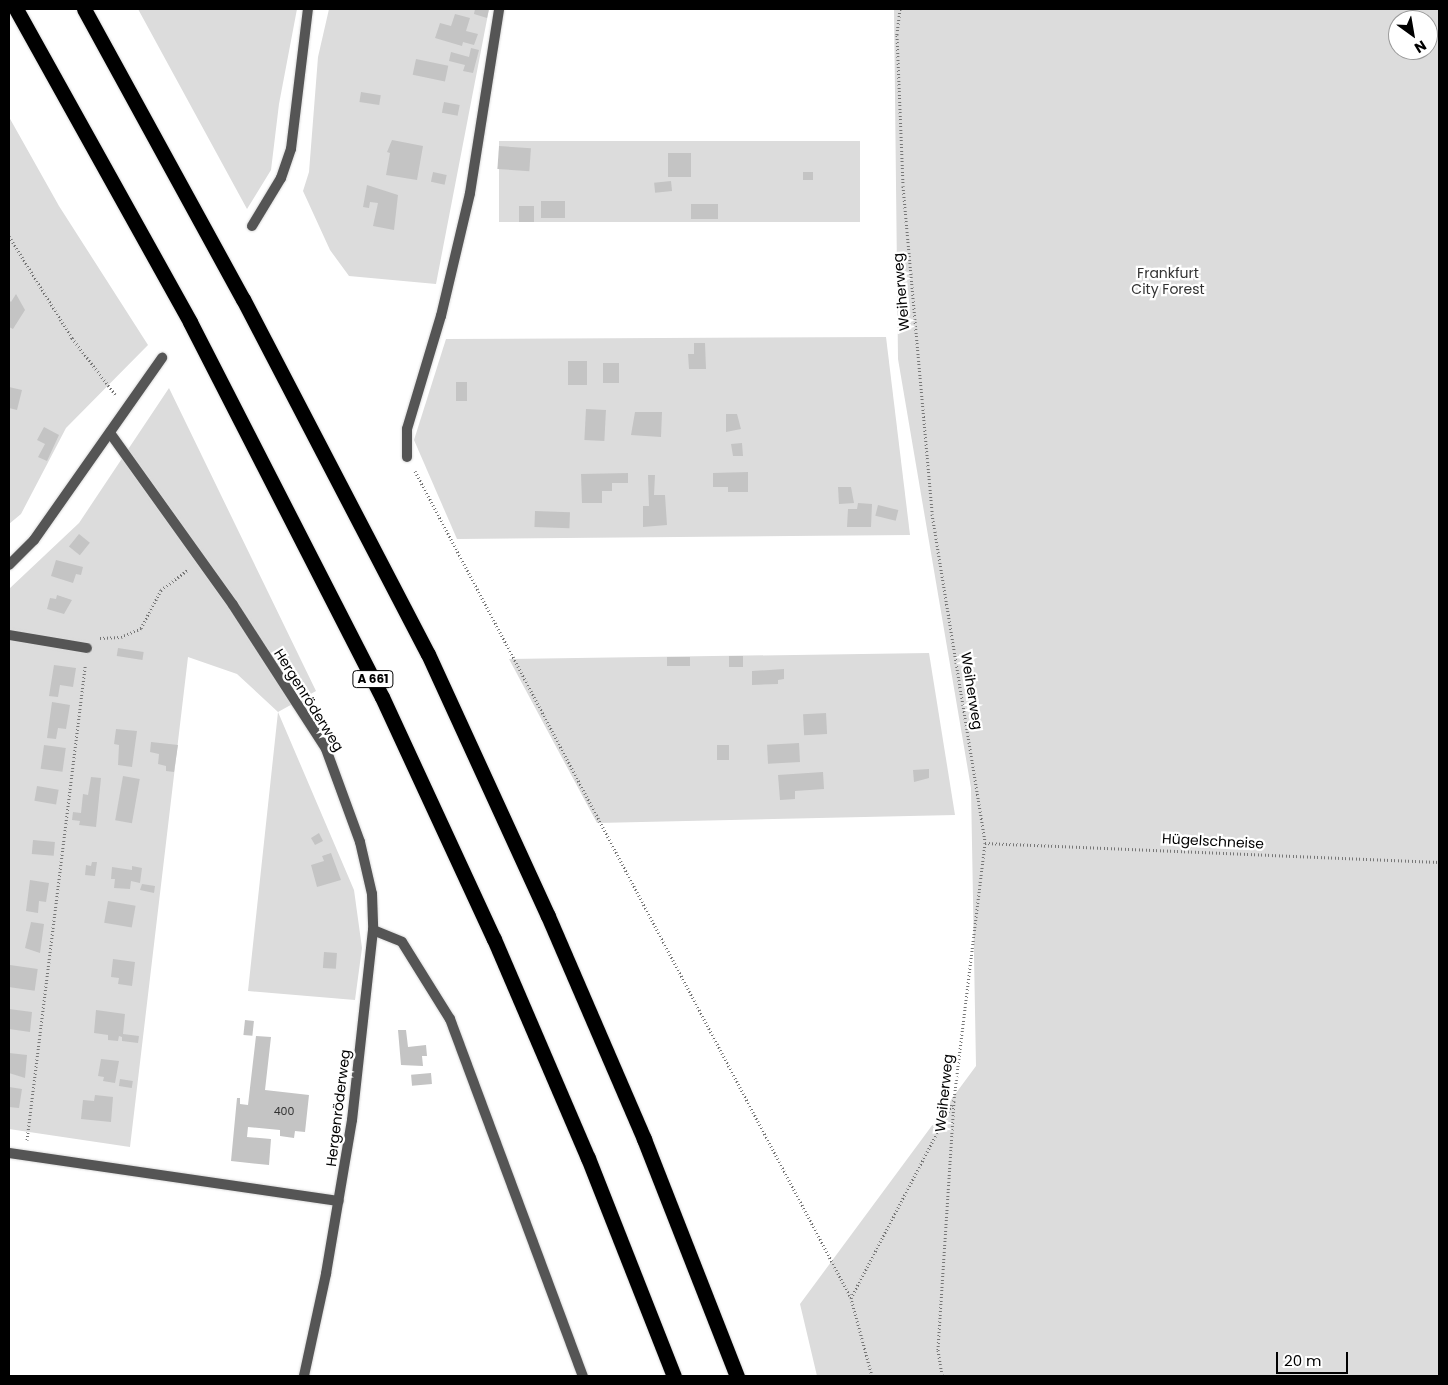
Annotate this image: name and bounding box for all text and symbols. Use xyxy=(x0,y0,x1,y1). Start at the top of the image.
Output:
north arrow xyxy=(1388,10,1438,60)
text: N xyxy=(1411,36,1430,58)
street label: Weiherweg xyxy=(889,252,913,332)
park label: Frankfurt City Forest xyxy=(1131,265,1205,298)
street label: Hergenröderweg xyxy=(271,646,347,754)
street label: Weiherweg xyxy=(958,651,986,731)
road number: A 661 xyxy=(352,670,394,689)
street label: Hügelschneise xyxy=(1162,830,1264,852)
street label: Hergenröderweg xyxy=(322,1048,354,1168)
street label: Weiherweg xyxy=(932,1053,956,1133)
house number: 400 xyxy=(274,1104,294,1118)
scale bar xyxy=(1278,1342,1350,1374)
text: 20 m xyxy=(1284,1350,1322,1371)

